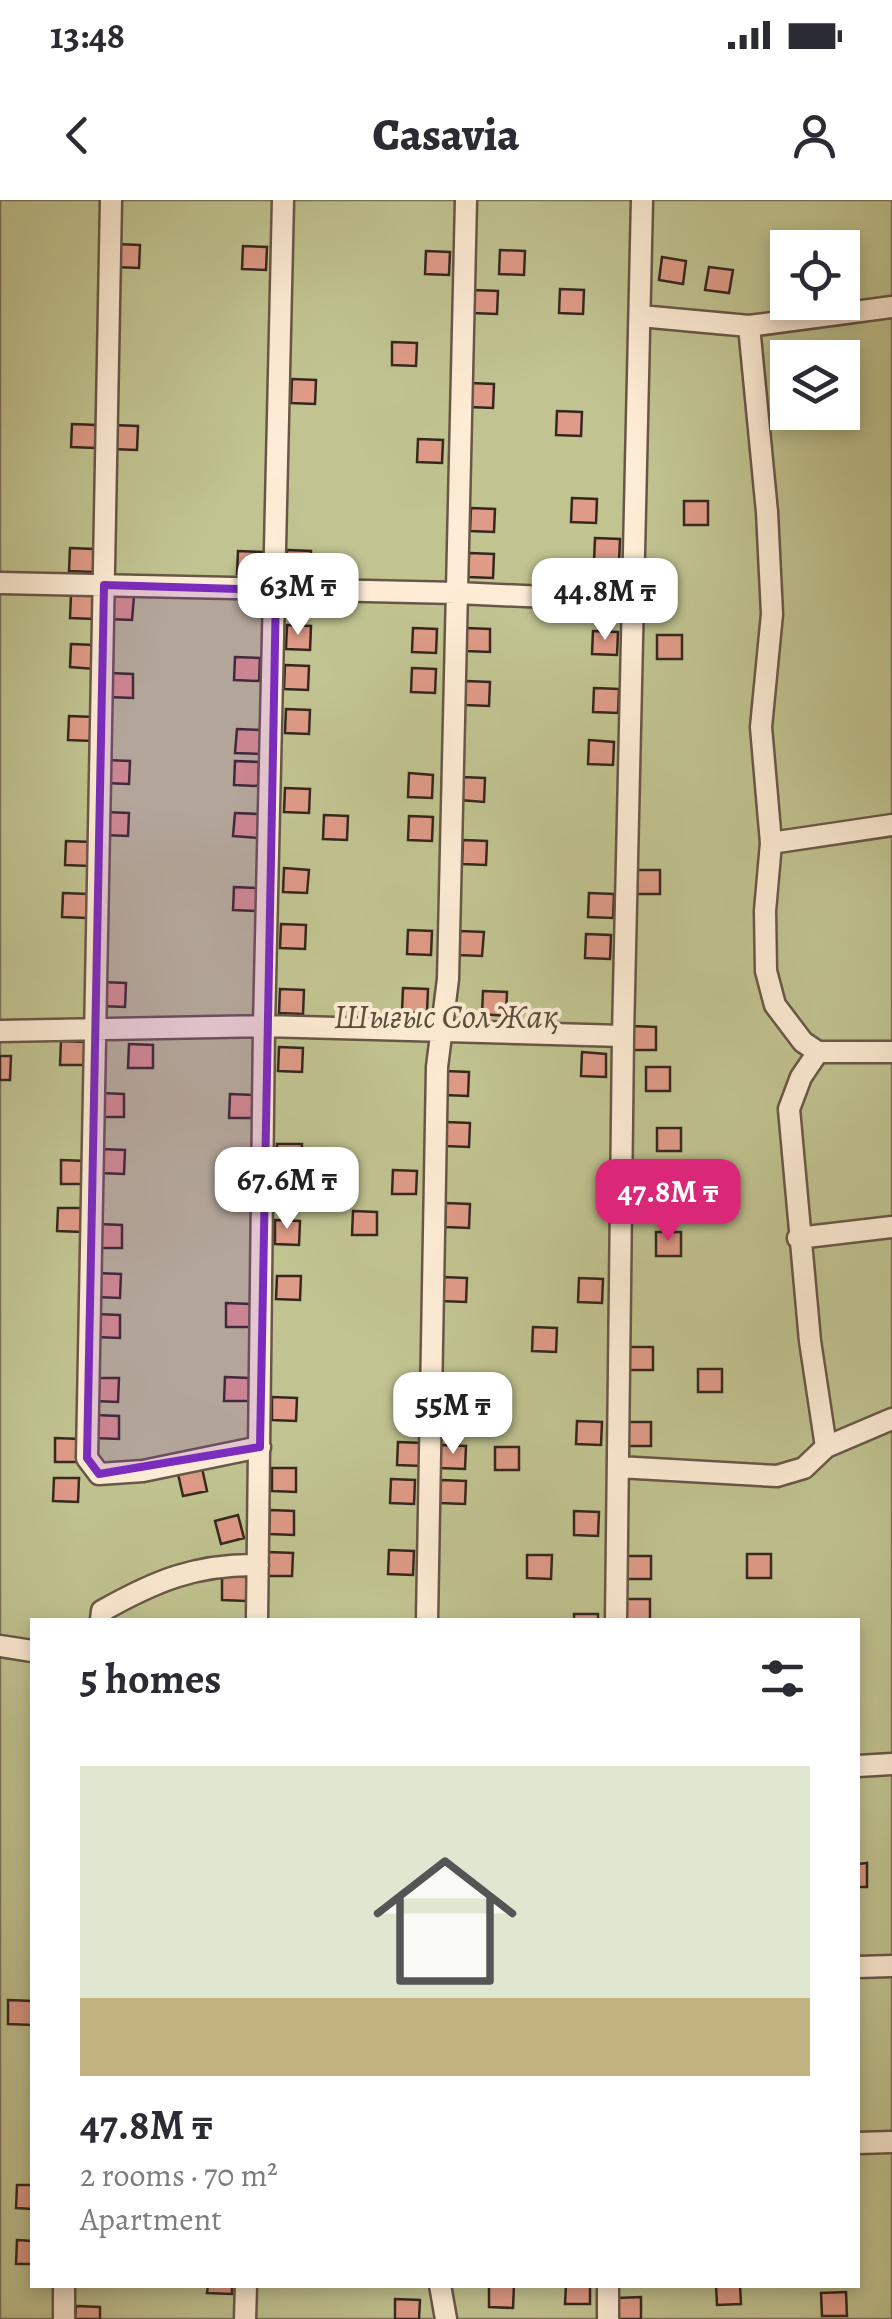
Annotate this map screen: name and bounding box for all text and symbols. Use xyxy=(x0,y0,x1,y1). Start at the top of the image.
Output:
text: 13:48 xyxy=(50,9,125,61)
text: Casavia xyxy=(373,104,519,166)
icon: back xyxy=(50,108,105,163)
icon: person xyxy=(787,108,842,163)
map controls xyxy=(770,230,860,430)
button: locate xyxy=(770,230,860,320)
button: layers xyxy=(770,340,860,430)
pin: 63M ₸ xyxy=(228,553,368,638)
pin: 44.8M ₸ xyxy=(513,558,697,643)
text: 63M ₸ xyxy=(260,563,336,607)
text: 44.8M ₸ xyxy=(554,568,656,612)
park label: Шығыс Сол Жақ xyxy=(333,992,559,1040)
pin: 67.6M ₸ xyxy=(195,1147,379,1232)
text: 67.6M ₸ xyxy=(237,1157,337,1201)
pin: 47.8M ₸ xyxy=(576,1159,760,1244)
text: 47.8M ₸ xyxy=(618,1169,719,1213)
pin: 55M ₸ xyxy=(383,1372,523,1457)
text: 55M ₸ xyxy=(415,1382,491,1426)
text: 5 homes xyxy=(80,1650,221,1707)
icon: filters xyxy=(755,1651,810,1706)
icon: home xyxy=(355,1831,535,2011)
text: 47.8M ₸ xyxy=(80,2096,213,2153)
text: 2 rooms · 70 m² xyxy=(80,2153,278,2197)
text: Apartment xyxy=(80,2197,222,2241)

